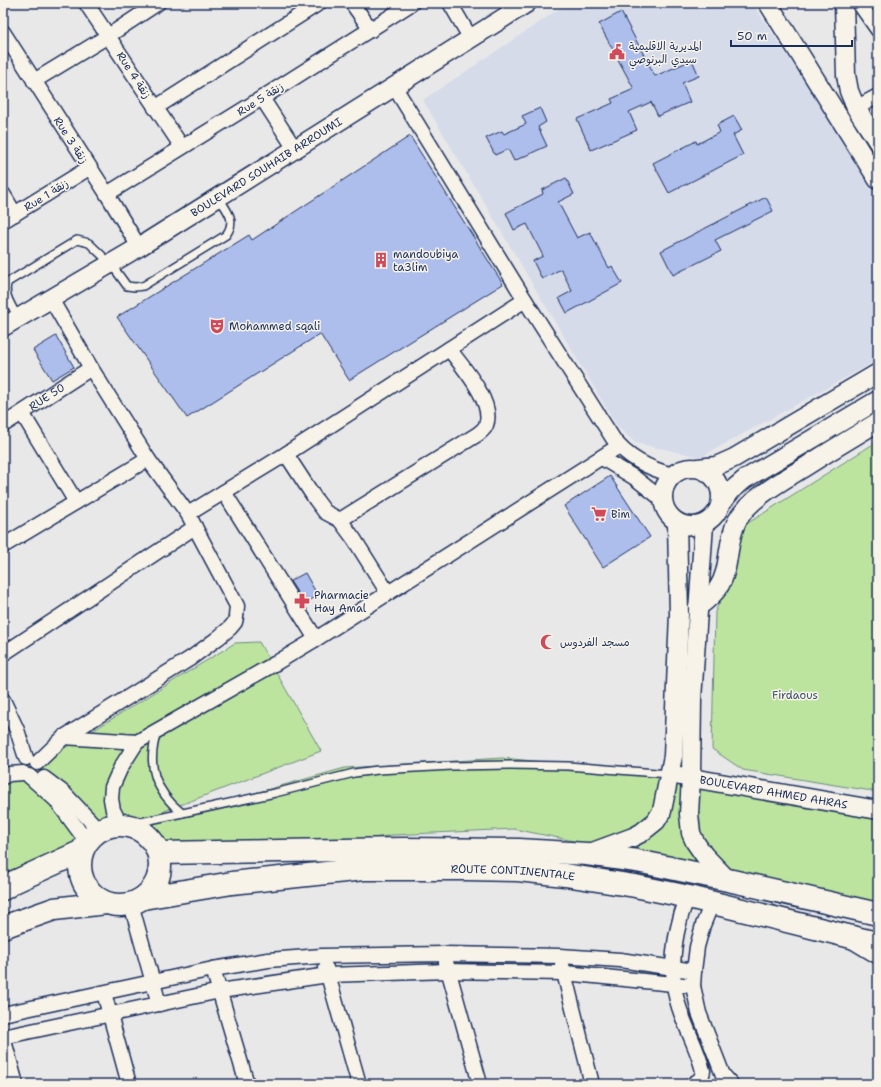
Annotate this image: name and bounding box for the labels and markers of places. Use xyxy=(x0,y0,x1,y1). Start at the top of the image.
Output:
place label: المديرية الاقليمية سيدي البرنوصي xyxy=(629,39,702,70)
public building icon: المديرية الاقليمية سيدي البرنوصي xyxy=(608,43,626,61)
place label: mandoubiya ta3lim xyxy=(393,247,458,275)
building icon: mandoubiya ta3lim xyxy=(372,251,390,269)
theatre icon: Mohammed sqali xyxy=(208,317,226,335)
place label: Mohammed sqali xyxy=(229,319,320,334)
supermarket icon: Bim xyxy=(590,505,608,523)
place label: Bim xyxy=(611,507,630,522)
place label: Pharmacie Hay Amal xyxy=(314,588,369,616)
pharmacy icon: Pharmacie Hay Amal xyxy=(293,592,311,610)
mosque icon: مسجد الفردوس xyxy=(539,633,557,651)
place label: مسجد الفردوس xyxy=(560,635,630,650)

